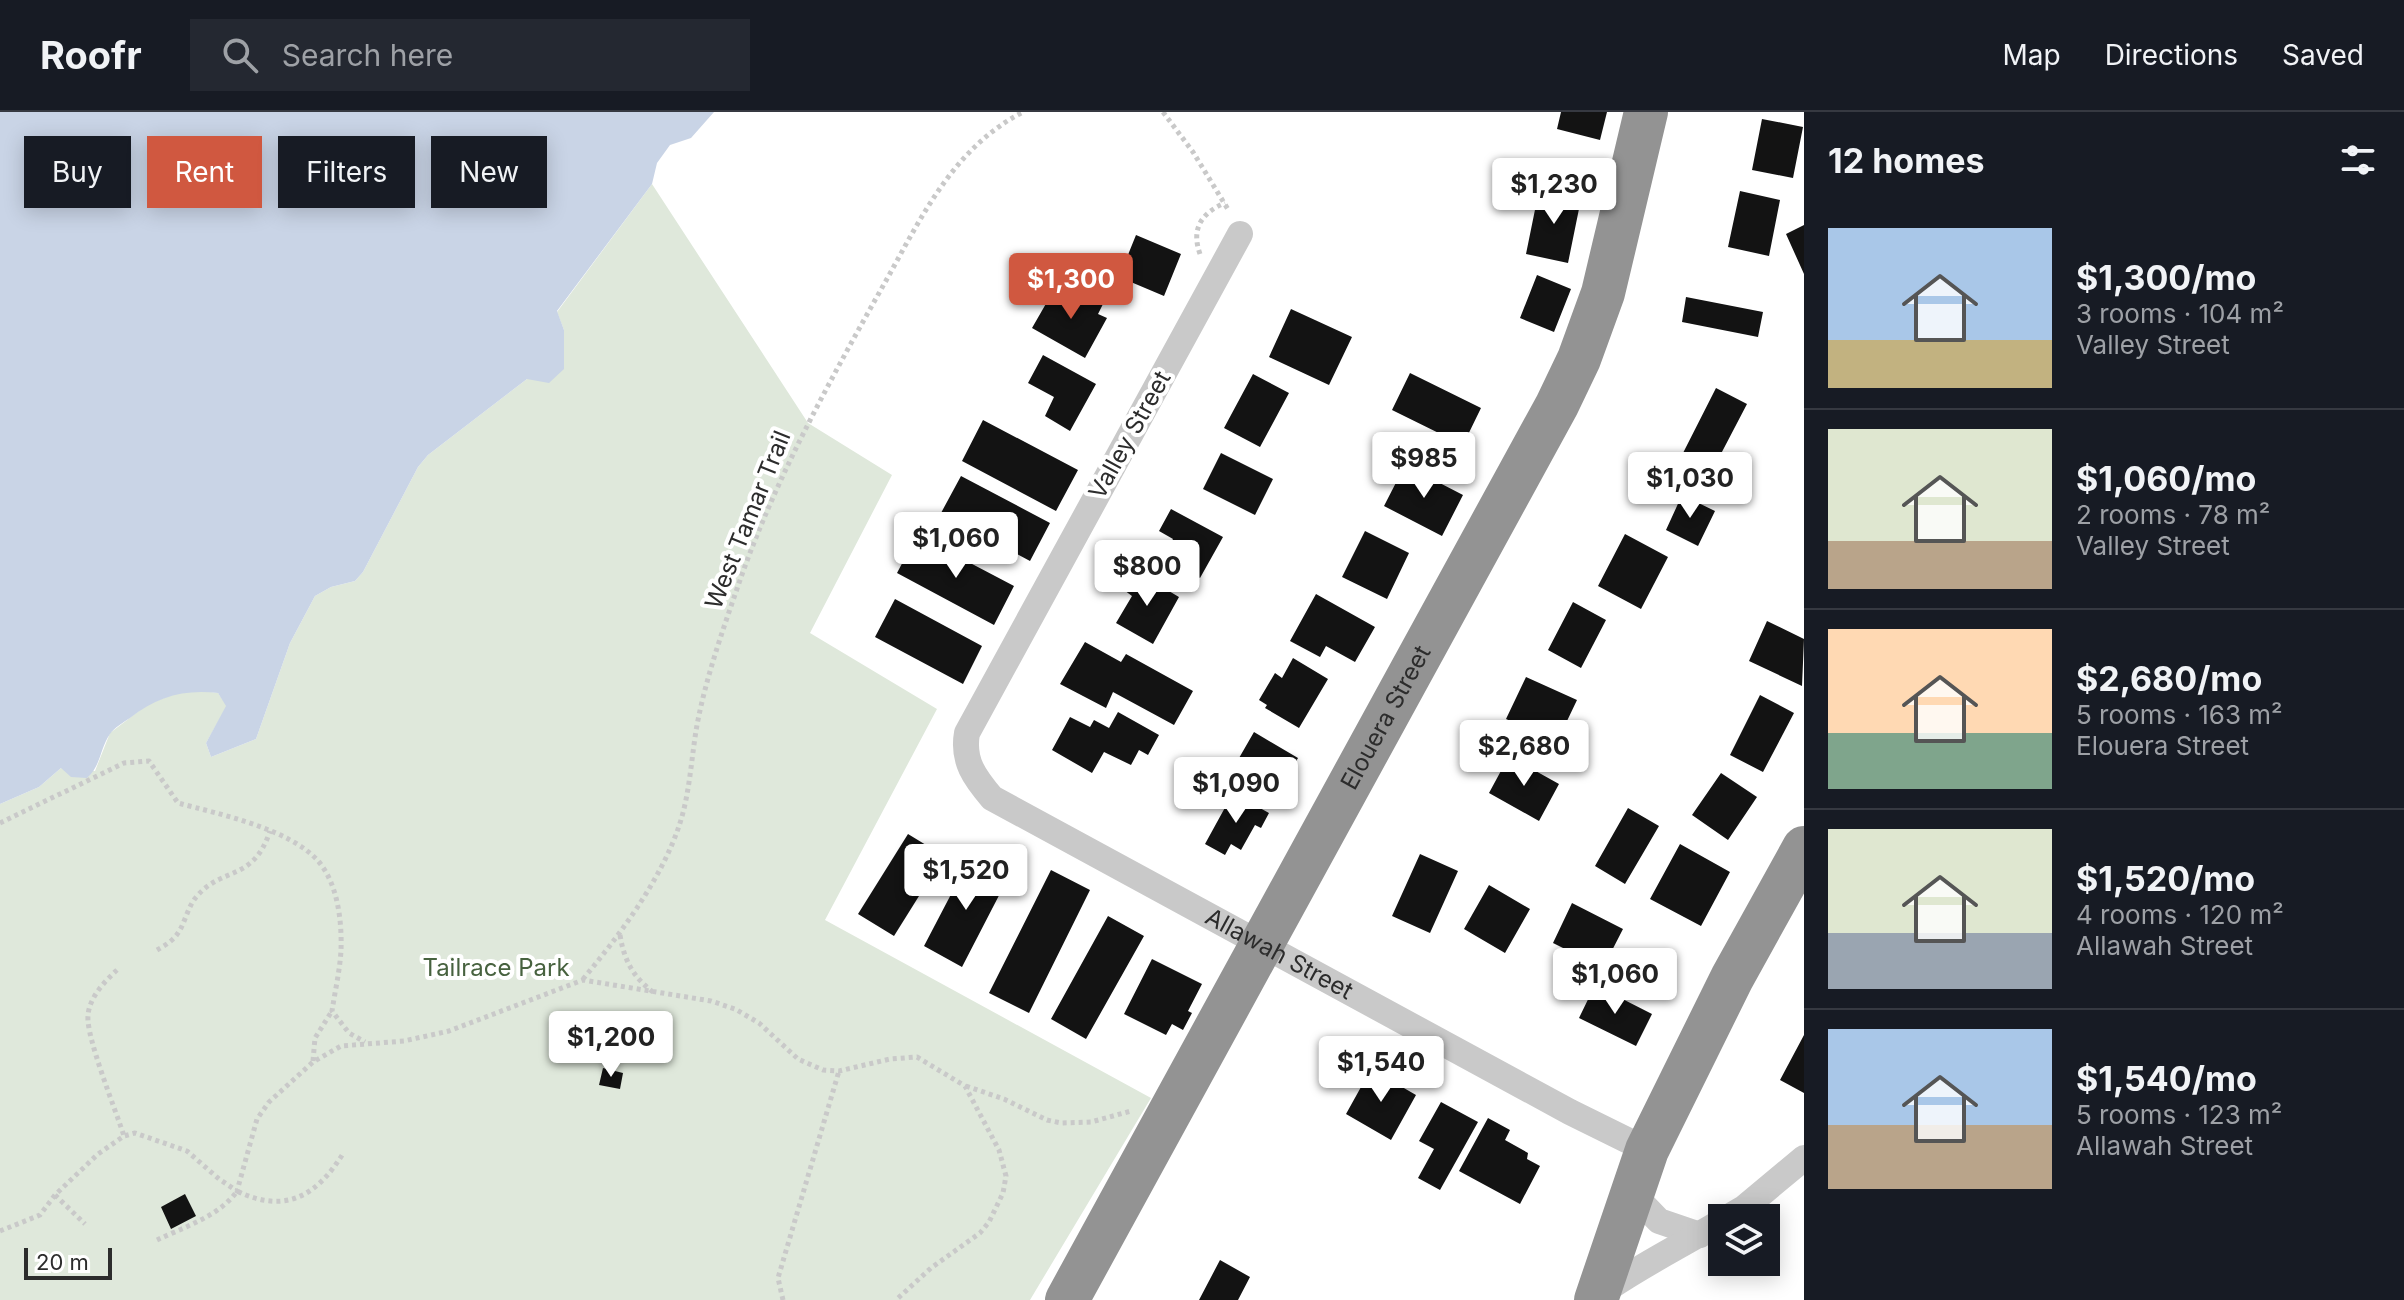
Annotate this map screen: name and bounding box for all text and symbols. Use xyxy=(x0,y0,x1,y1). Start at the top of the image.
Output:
search box xyxy=(190,19,750,91)
text: Roofr xyxy=(40,32,142,78)
icon: search xyxy=(218,33,262,77)
text: Search here xyxy=(282,37,453,73)
text: Map xyxy=(2002,38,2061,72)
text: Directions xyxy=(2105,38,2238,72)
text: Saved xyxy=(2282,38,2364,72)
chip: Buy xyxy=(24,136,131,208)
chip: Rent xyxy=(147,136,262,208)
chip: Filters xyxy=(278,136,415,208)
chip: New xyxy=(431,136,547,208)
icon: filters xyxy=(2336,138,2380,182)
text: 12 homes xyxy=(1828,140,1984,181)
pin: $1,230 xyxy=(1489,158,1619,226)
text: $1,230 xyxy=(1510,168,1598,199)
pin: $1,300 xyxy=(1006,253,1136,321)
text: $1,300/mo xyxy=(2076,257,2256,298)
icon: home xyxy=(1892,260,1988,356)
text: $1,300 xyxy=(1027,263,1115,294)
text: 3 rooms · 104 m² xyxy=(2076,298,2284,329)
text: Valley Street xyxy=(2076,329,2230,360)
street label: Valley Street xyxy=(1082,366,1177,504)
street label: West Tamar Trail xyxy=(699,427,796,613)
pin: $985 xyxy=(1377,432,1471,500)
text: $985 xyxy=(1390,442,1458,473)
pin: $1,030 xyxy=(1625,452,1755,520)
text: $1,060/mo xyxy=(2076,458,2256,499)
icon: home xyxy=(1892,461,1988,557)
text: $1,030 xyxy=(1646,462,1734,493)
text: 2 rooms · 78 m² xyxy=(2076,499,2270,530)
pin: $1,060 xyxy=(891,512,1021,580)
text: $1,060 xyxy=(912,522,1000,553)
text: Valley Street xyxy=(2076,530,2230,561)
pin: $800 xyxy=(1100,540,1194,608)
text: $800 xyxy=(1112,550,1182,581)
street label: Elouera Street xyxy=(1334,640,1437,794)
text: $2,680/mo xyxy=(2076,658,2262,699)
icon: home xyxy=(1892,661,1988,757)
text: 5 rooms · 163 m² xyxy=(2076,699,2283,730)
pin: $2,680 xyxy=(1459,720,1589,788)
text: $2,680 xyxy=(1478,730,1570,761)
text: Elouera Street xyxy=(2076,730,2249,761)
pin: $1,090 xyxy=(1171,757,1301,825)
text: $1,090 xyxy=(1192,767,1280,798)
pin: $1,520 xyxy=(901,844,1031,912)
text: $1,520 xyxy=(922,854,1010,885)
text: $1,520/mo xyxy=(2076,858,2255,899)
icon: home xyxy=(1892,861,1988,957)
text: 4 rooms · 120 m² xyxy=(2076,899,2284,930)
street label: Allawah Street xyxy=(1201,902,1358,1005)
text: Allawah Street xyxy=(2076,930,2253,961)
pin: $1,060 xyxy=(1550,948,1680,1016)
park label: Tailrace Park xyxy=(422,953,570,982)
text: $1,060 xyxy=(1571,958,1659,989)
pin: $1,200 xyxy=(546,1011,676,1079)
text: $1,200 xyxy=(567,1021,655,1052)
pin: $1,540 xyxy=(1316,1036,1446,1104)
text: $1,540 xyxy=(1337,1046,1425,1077)
text: $1,540/mo xyxy=(2076,1058,2257,1099)
icon: home xyxy=(1892,1061,1988,1157)
text: 5 rooms · 123 m² xyxy=(2076,1099,2282,1130)
text: Allawah Street xyxy=(2076,1130,2253,1161)
map controls xyxy=(1708,1204,1780,1276)
button: layers xyxy=(1708,1204,1780,1276)
scale bar xyxy=(24,1244,112,1280)
text: 20 m xyxy=(36,1249,89,1275)

